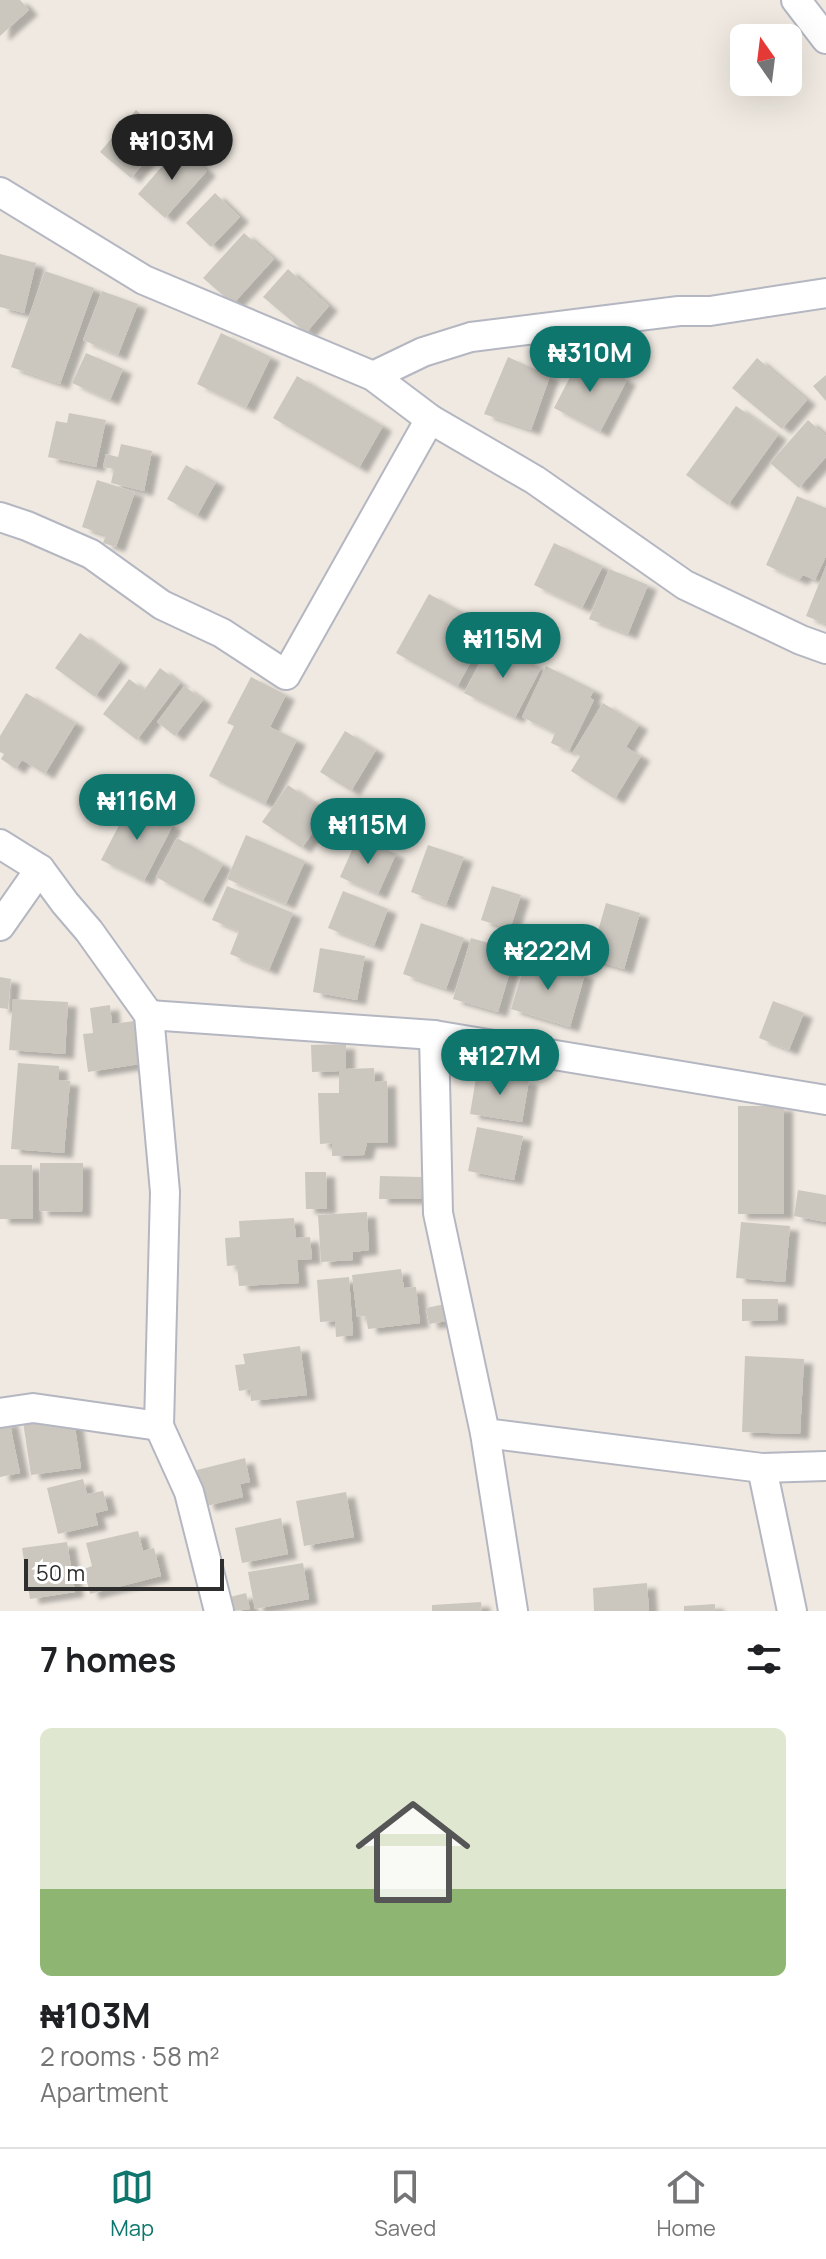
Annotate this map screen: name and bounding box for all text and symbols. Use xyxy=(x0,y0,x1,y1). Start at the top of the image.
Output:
north arrow xyxy=(730,24,802,96)
map controls xyxy=(730,24,802,96)
pin: ₦103M xyxy=(116,114,228,182)
text: ₦103M xyxy=(130,122,214,158)
pin: ₦310M xyxy=(534,326,646,394)
text: ₦310M xyxy=(548,334,632,370)
pin: ₦115M xyxy=(447,612,559,680)
text: ₦115M xyxy=(463,620,543,656)
pin: ₦116M xyxy=(81,774,193,842)
text: ₦116M xyxy=(97,782,177,818)
pin: ₦115M xyxy=(312,798,424,866)
text: ₦115M xyxy=(328,806,408,842)
pin: ₦222M xyxy=(492,924,604,992)
text: ₦222M xyxy=(504,932,592,968)
pin: ₦127M xyxy=(444,1029,556,1097)
text: ₦127M xyxy=(459,1037,541,1073)
scale bar xyxy=(24,1555,224,1591)
text: 50 m xyxy=(36,1558,85,1588)
text: 7 homes xyxy=(40,1636,176,1682)
icon: filters xyxy=(742,1637,786,1681)
icon: home xyxy=(341,1780,485,1924)
text: ₦103M xyxy=(40,1992,151,2038)
text: 2 rooms · 58 m² xyxy=(40,2038,220,2074)
text: Apartment xyxy=(40,2074,169,2110)
tab: Map xyxy=(110,2165,154,2243)
tab: Saved xyxy=(374,2165,436,2243)
tab: Home xyxy=(656,2165,716,2243)

